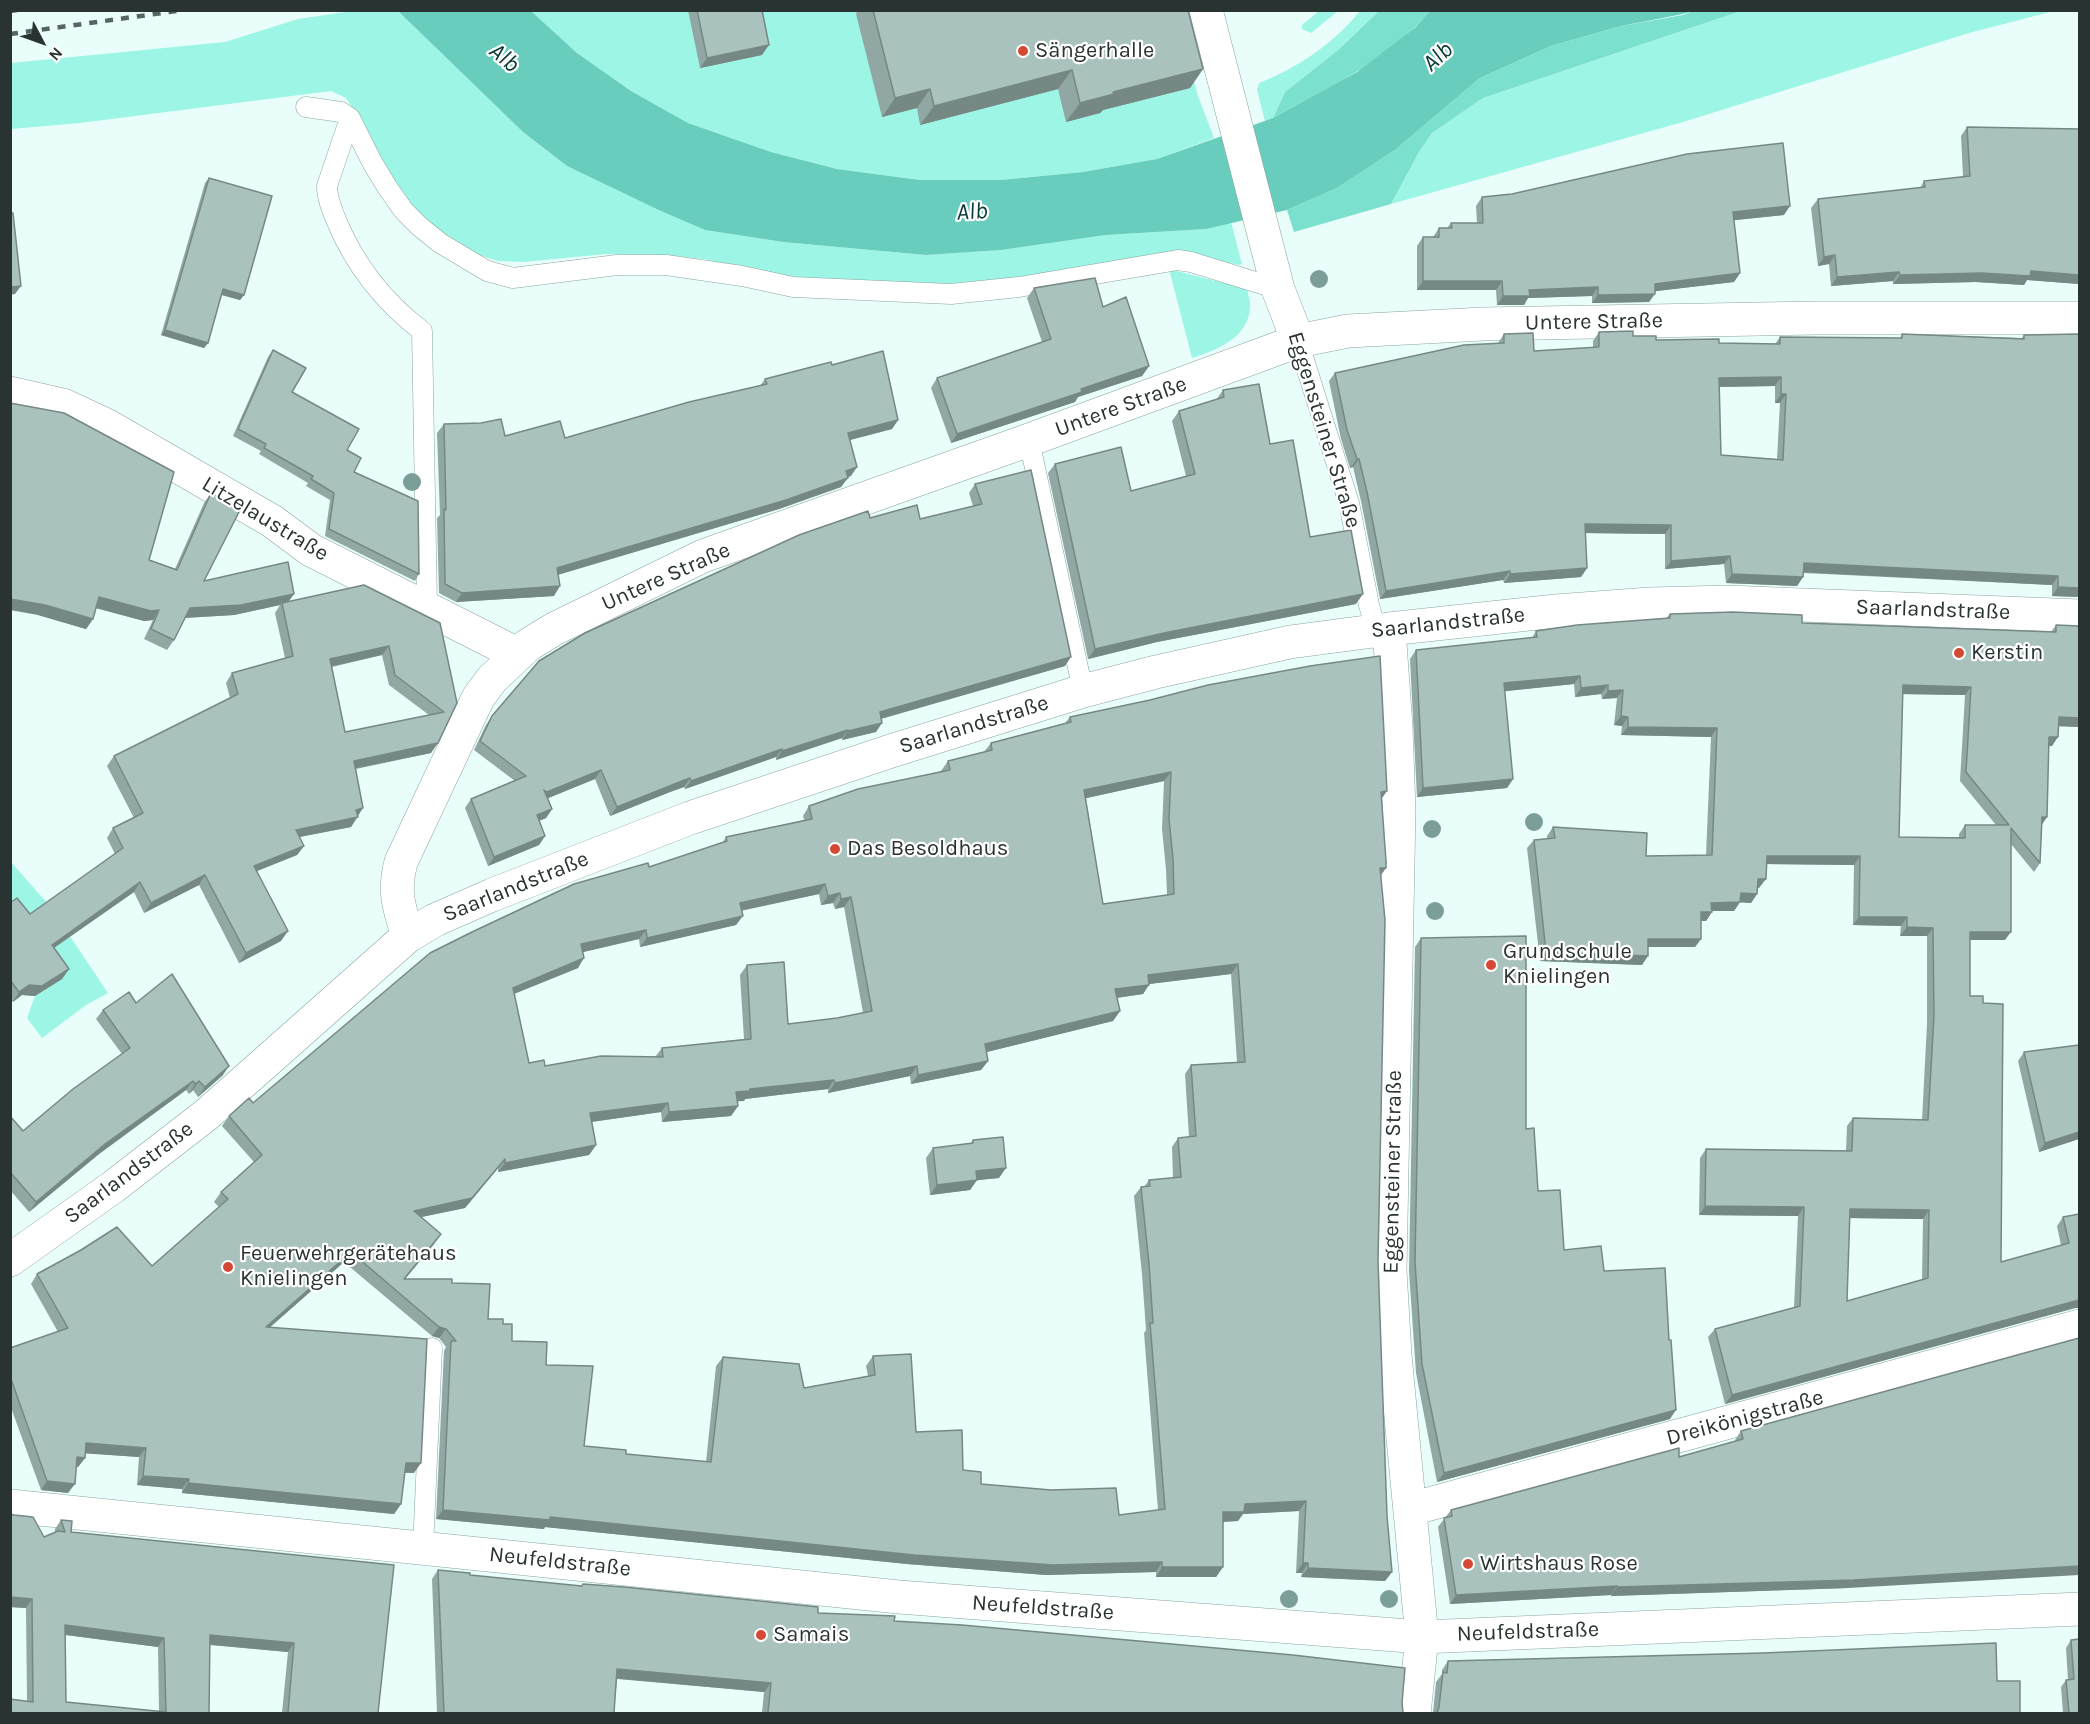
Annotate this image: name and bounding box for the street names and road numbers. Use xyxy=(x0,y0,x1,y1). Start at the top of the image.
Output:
street label: Untere Straße xyxy=(1525,308,1663,336)
street label: Eggensteiner Straße xyxy=(1282,329,1366,531)
street label: Untere Straße xyxy=(1052,371,1190,443)
street label: Litzelaustraße xyxy=(197,471,333,567)
street label: Untere Straße xyxy=(598,537,734,617)
street label: Saarlandstraße xyxy=(1855,594,2011,626)
street label: Saarlandstraße xyxy=(1370,602,1526,644)
street label: Saarlandstraße xyxy=(896,690,1052,760)
street label: Saarlandstraße xyxy=(439,846,593,928)
street label: Eggensteiner Straße xyxy=(1378,1070,1408,1274)
street label: Saarlandstraße xyxy=(59,1116,199,1230)
street label: Dreikönigstraße xyxy=(1663,1384,1827,1452)
street label: Neufeldstraße xyxy=(488,1541,632,1583)
street label: Neufeldstraße xyxy=(971,1590,1115,1626)
street label: Neufeldstraße xyxy=(1456,1616,1600,1648)

